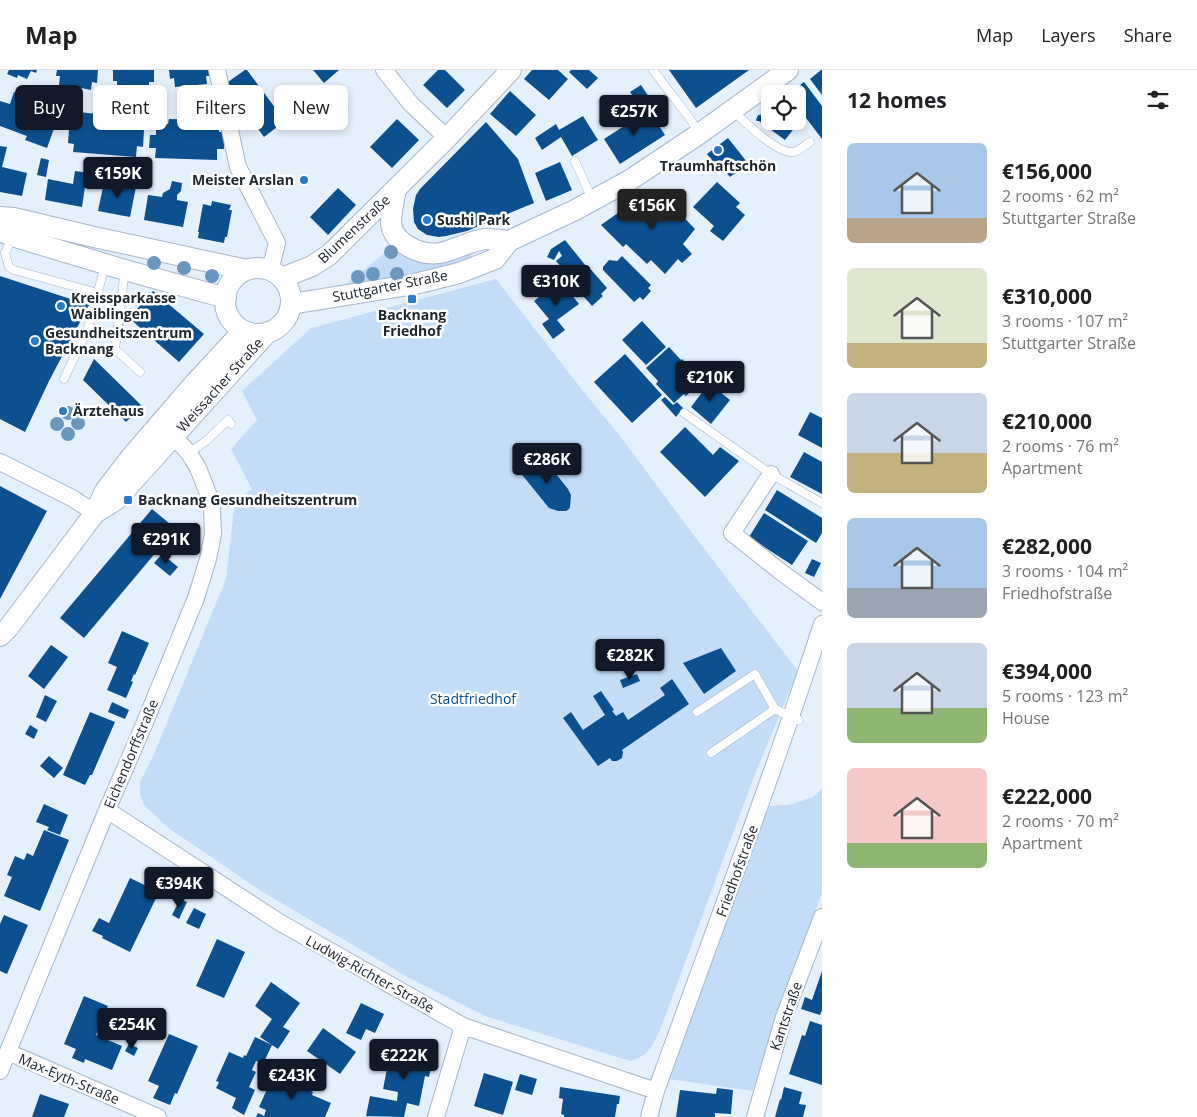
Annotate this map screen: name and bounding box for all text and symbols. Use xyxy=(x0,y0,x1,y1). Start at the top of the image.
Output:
text: Map xyxy=(25,18,77,51)
text: Map xyxy=(976,23,1013,47)
text: Layers xyxy=(1041,23,1096,47)
text: Share xyxy=(1124,23,1172,47)
chip: Buy xyxy=(15,85,83,130)
chip: Rent xyxy=(93,85,167,130)
chip: Filters xyxy=(177,85,264,130)
chip: New xyxy=(274,85,348,130)
map controls xyxy=(761,85,806,130)
button: locate xyxy=(761,85,806,130)
text: 12 homes xyxy=(847,86,947,114)
icon: filters xyxy=(1144,86,1172,114)
pin: €257K xyxy=(599,94,669,137)
text: €257K xyxy=(610,100,658,122)
marker: Traumhaftschön xyxy=(712,144,724,156)
pin: €159K xyxy=(83,156,153,199)
place label: Traumhaftschön xyxy=(660,156,776,175)
text: €156,000 xyxy=(1002,157,1092,185)
text: €159K xyxy=(94,162,142,184)
icon: home xyxy=(887,163,947,223)
place label: Meister Arslan xyxy=(192,170,294,189)
marker: Meister Arslan xyxy=(298,174,310,186)
text: 2 rooms · 62 m² xyxy=(1002,185,1119,207)
pin: €156K xyxy=(617,189,687,231)
street label: Blumenstraße xyxy=(313,190,394,267)
text: €156K xyxy=(628,194,676,216)
text: Stuttgarter Straße xyxy=(1002,207,1136,229)
place label: Sushi Park xyxy=(437,210,511,229)
marker: Sushi Park xyxy=(421,214,433,226)
pin: €310K xyxy=(521,264,591,307)
street label: Stuttgarter Straße xyxy=(331,265,449,306)
text: €310K xyxy=(532,270,580,292)
text: €310,000 xyxy=(1002,282,1092,310)
place label: Kreissparkasse Waiblingen xyxy=(71,288,176,323)
icon: home xyxy=(887,288,947,348)
marker: Backnang Friedhof xyxy=(406,293,418,305)
marker: Kreissparkasse Waiblingen xyxy=(55,300,67,312)
place label: Backnang Friedhof xyxy=(378,305,446,340)
text: 3 rooms · 107 m² xyxy=(1002,310,1128,332)
place label: Gesundheitszentrum Backnang xyxy=(45,323,192,358)
text: Stuttgarter Straße xyxy=(1002,332,1136,354)
street label: Weissacher Straße xyxy=(172,333,267,436)
marker: Gesundheitszentrum Backnang xyxy=(29,335,41,347)
pin: €210K xyxy=(675,360,745,403)
text: €210K xyxy=(686,366,734,388)
place label: Ärztehaus xyxy=(73,401,144,420)
marker: Ärztehaus xyxy=(57,405,69,417)
text: €210,000 xyxy=(1002,407,1092,435)
icon: home xyxy=(887,413,947,473)
text: 2 rooms · 76 m² xyxy=(1002,435,1119,457)
pin: €286K xyxy=(512,442,582,485)
text: €286K xyxy=(523,448,571,470)
text: Apartment xyxy=(1002,457,1082,479)
place label: Backnang Gesundheitszentrum xyxy=(138,490,357,509)
marker: Backnang Gesundheitszentrum xyxy=(122,494,134,506)
pin: €291K xyxy=(131,522,201,565)
text: €291K xyxy=(142,528,190,550)
text: €282,000 xyxy=(1002,532,1092,560)
icon: home xyxy=(887,538,947,598)
text: 3 rooms · 104 m² xyxy=(1002,560,1128,582)
text: Friedhofstraße xyxy=(1002,582,1112,604)
pin: €282K xyxy=(595,638,665,681)
text: €282K xyxy=(606,644,654,666)
text: €394,000 xyxy=(1002,657,1092,685)
icon: home xyxy=(887,663,947,723)
text: 5 rooms · 123 m² xyxy=(1002,685,1128,707)
park label: Stadtfriedhof xyxy=(430,689,517,708)
street label: Eichendorffstraße xyxy=(99,696,162,811)
text: House xyxy=(1002,707,1050,729)
text: €222,000 xyxy=(1002,782,1092,810)
icon: home xyxy=(887,788,947,848)
text: 2 rooms · 70 m² xyxy=(1002,810,1119,832)
street label: Friedhofstraße xyxy=(711,822,762,919)
text: Apartment xyxy=(1002,832,1082,854)
pin: €394K xyxy=(144,866,214,909)
text: €394K xyxy=(155,872,203,894)
street label: Ludwig-Richter-Straße xyxy=(303,930,438,1017)
street label: Kantstraße xyxy=(765,979,806,1053)
pin: €254K xyxy=(97,1008,167,1050)
text: €254K xyxy=(108,1013,156,1035)
pin: €222K xyxy=(369,1038,439,1081)
text: €222K xyxy=(380,1044,428,1066)
street label: Max-Eyth-Straße xyxy=(16,1049,123,1108)
pin: €243K xyxy=(257,1058,327,1101)
text: €243K xyxy=(268,1064,316,1086)

